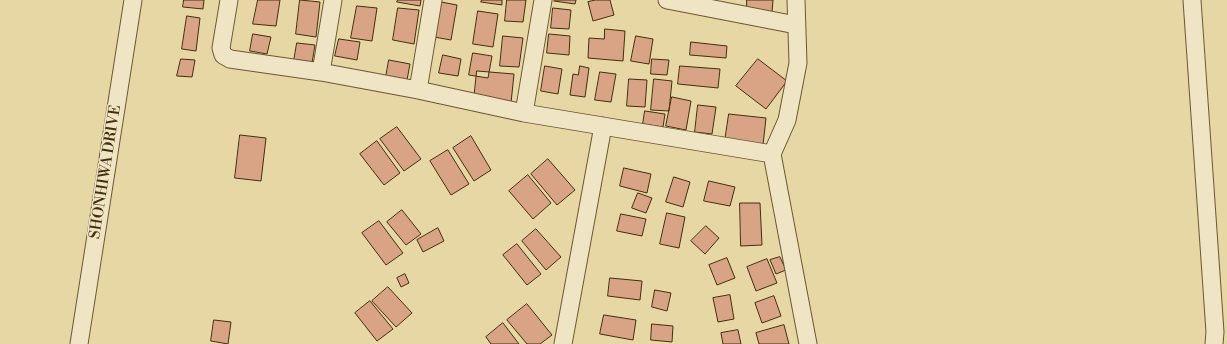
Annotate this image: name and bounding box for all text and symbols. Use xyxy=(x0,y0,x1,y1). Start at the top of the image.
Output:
street label: SHONHIWA DRIVE xyxy=(87,104,125,240)

